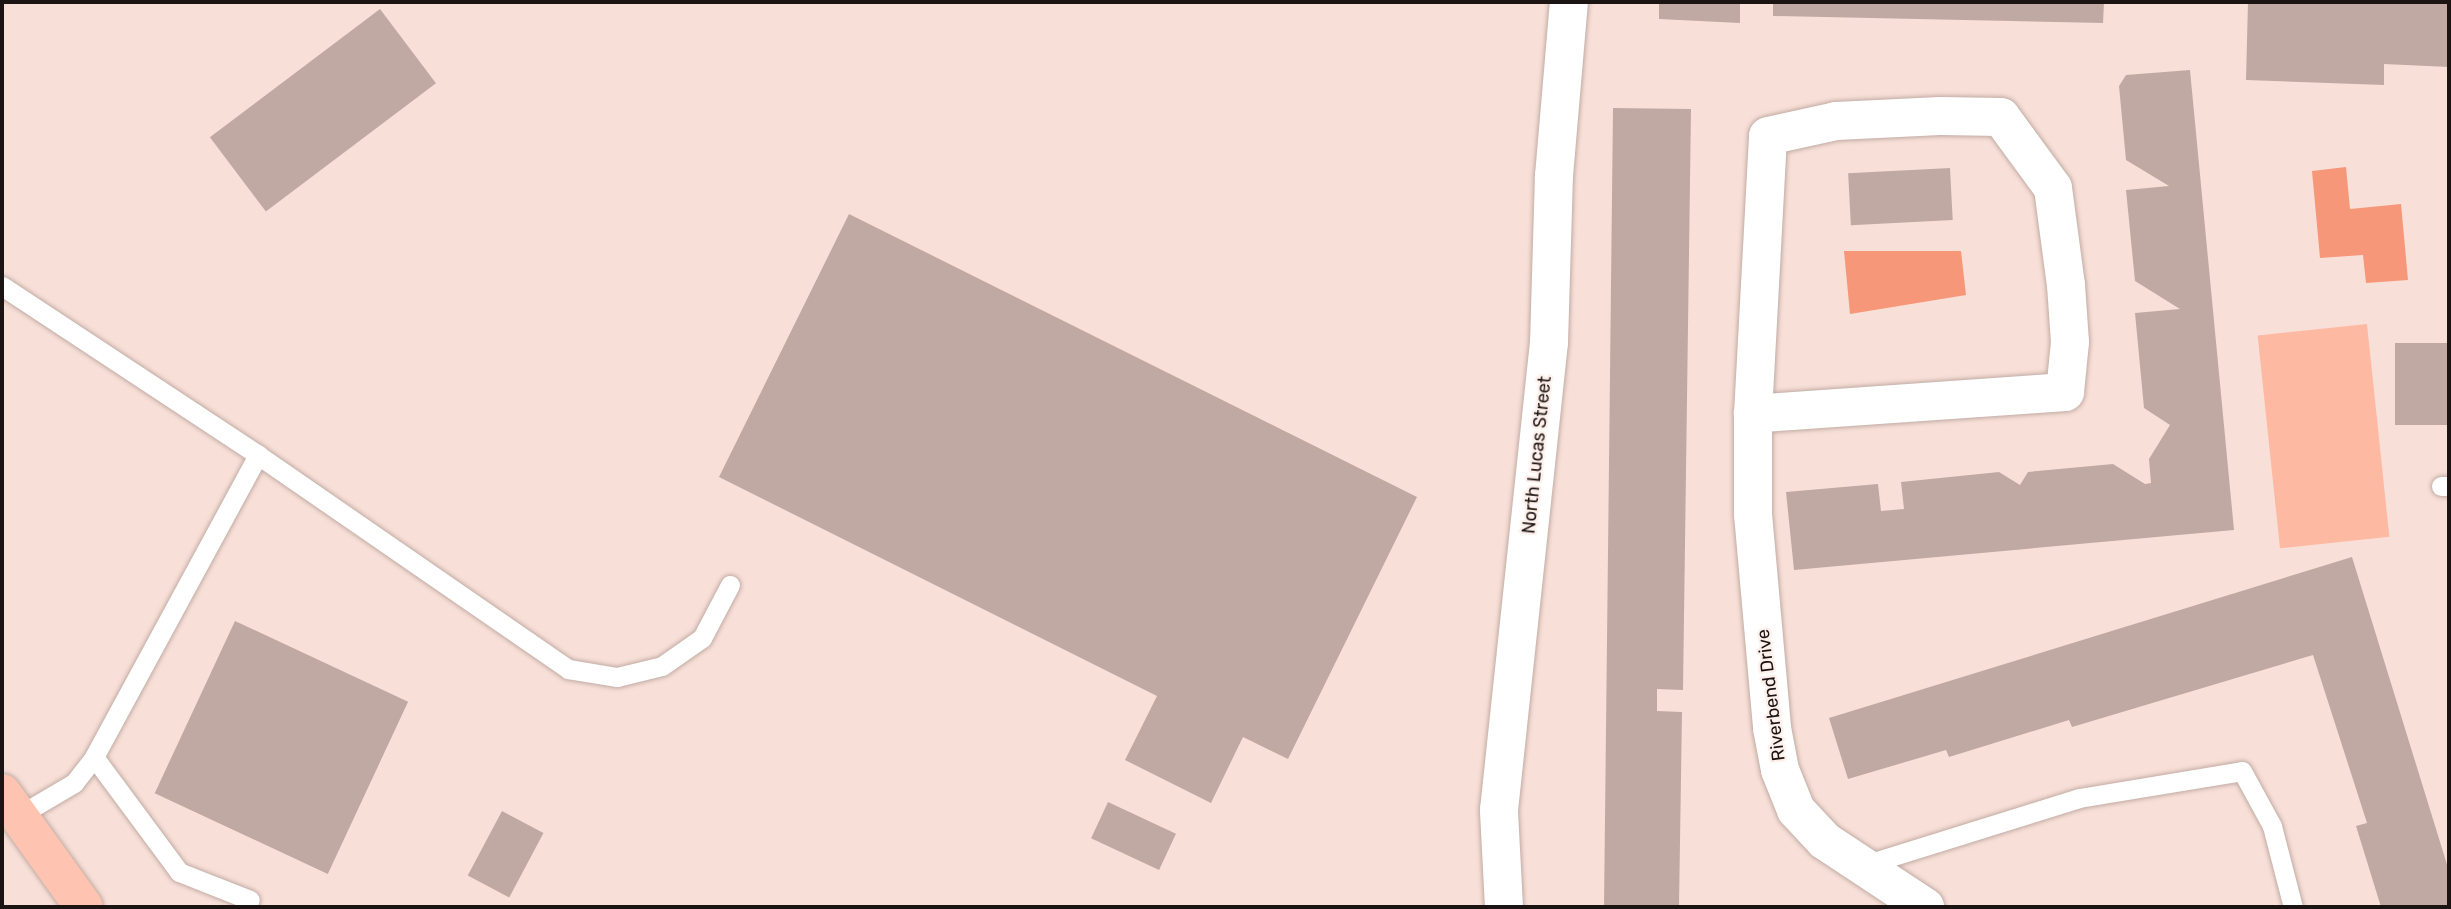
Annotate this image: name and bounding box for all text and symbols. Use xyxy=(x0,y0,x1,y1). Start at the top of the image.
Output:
street label: North Lucas Street xyxy=(1518,375,1556,535)
street label: Riverbend Drive xyxy=(1752,628,1790,762)

